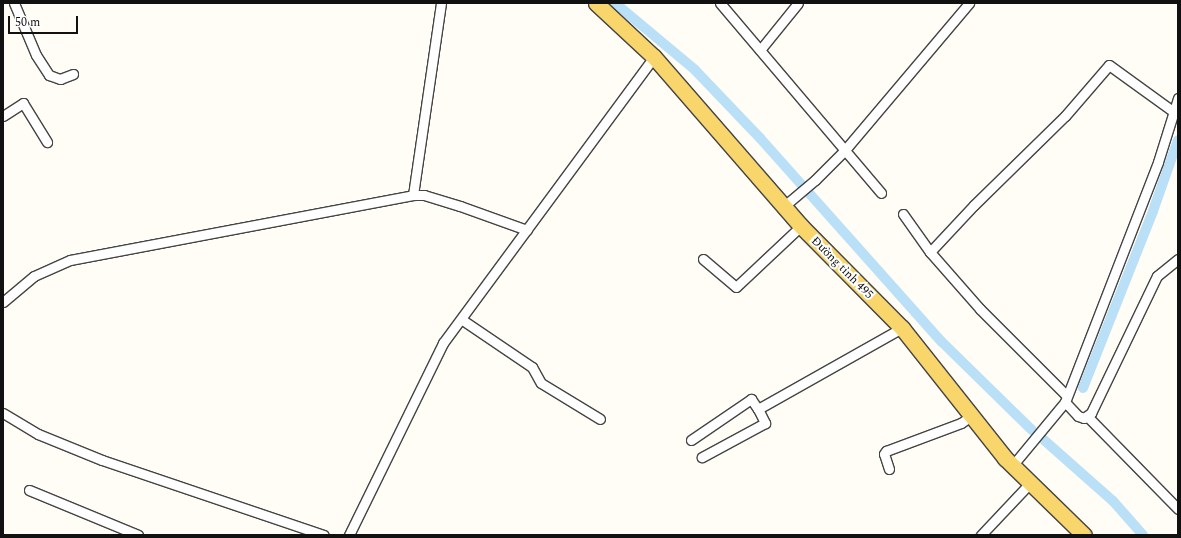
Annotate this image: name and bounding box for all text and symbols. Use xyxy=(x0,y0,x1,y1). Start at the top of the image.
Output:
scale bar xyxy=(10,8,80,34)
text: 50 m xyxy=(15,13,40,32)
street label: Đường tỉnh 495 xyxy=(808,234,876,302)

